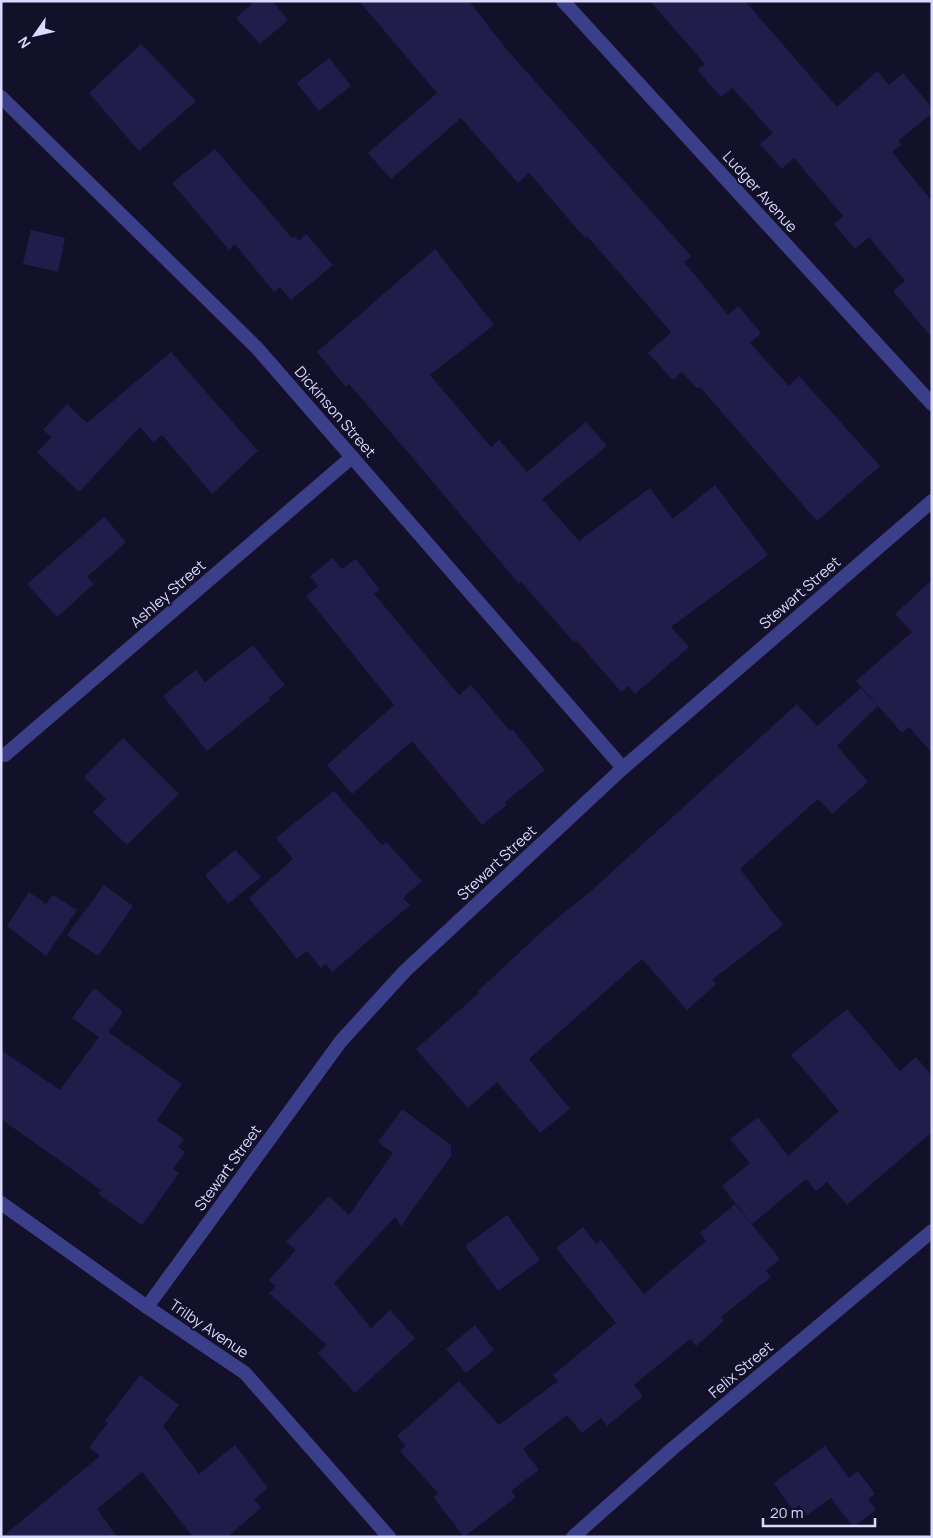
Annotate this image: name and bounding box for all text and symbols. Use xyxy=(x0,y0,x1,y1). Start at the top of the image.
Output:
north arrow xyxy=(10,10,60,60)
text: N xyxy=(13,33,34,52)
street label: Ludger Avenue xyxy=(718,146,803,237)
street label: Dickinson Street xyxy=(290,362,381,462)
street label: Stewart Street xyxy=(755,551,845,634)
street label: Ashley Street xyxy=(126,555,210,632)
street label: Stewart Street xyxy=(452,820,541,905)
street label: Stewart Street xyxy=(189,1121,266,1215)
street label: Trilby Avenue xyxy=(166,1294,253,1363)
street label: Felix Street xyxy=(704,1336,777,1403)
scale bar xyxy=(763,1496,876,1528)
text: 20 m xyxy=(770,1502,803,1523)

